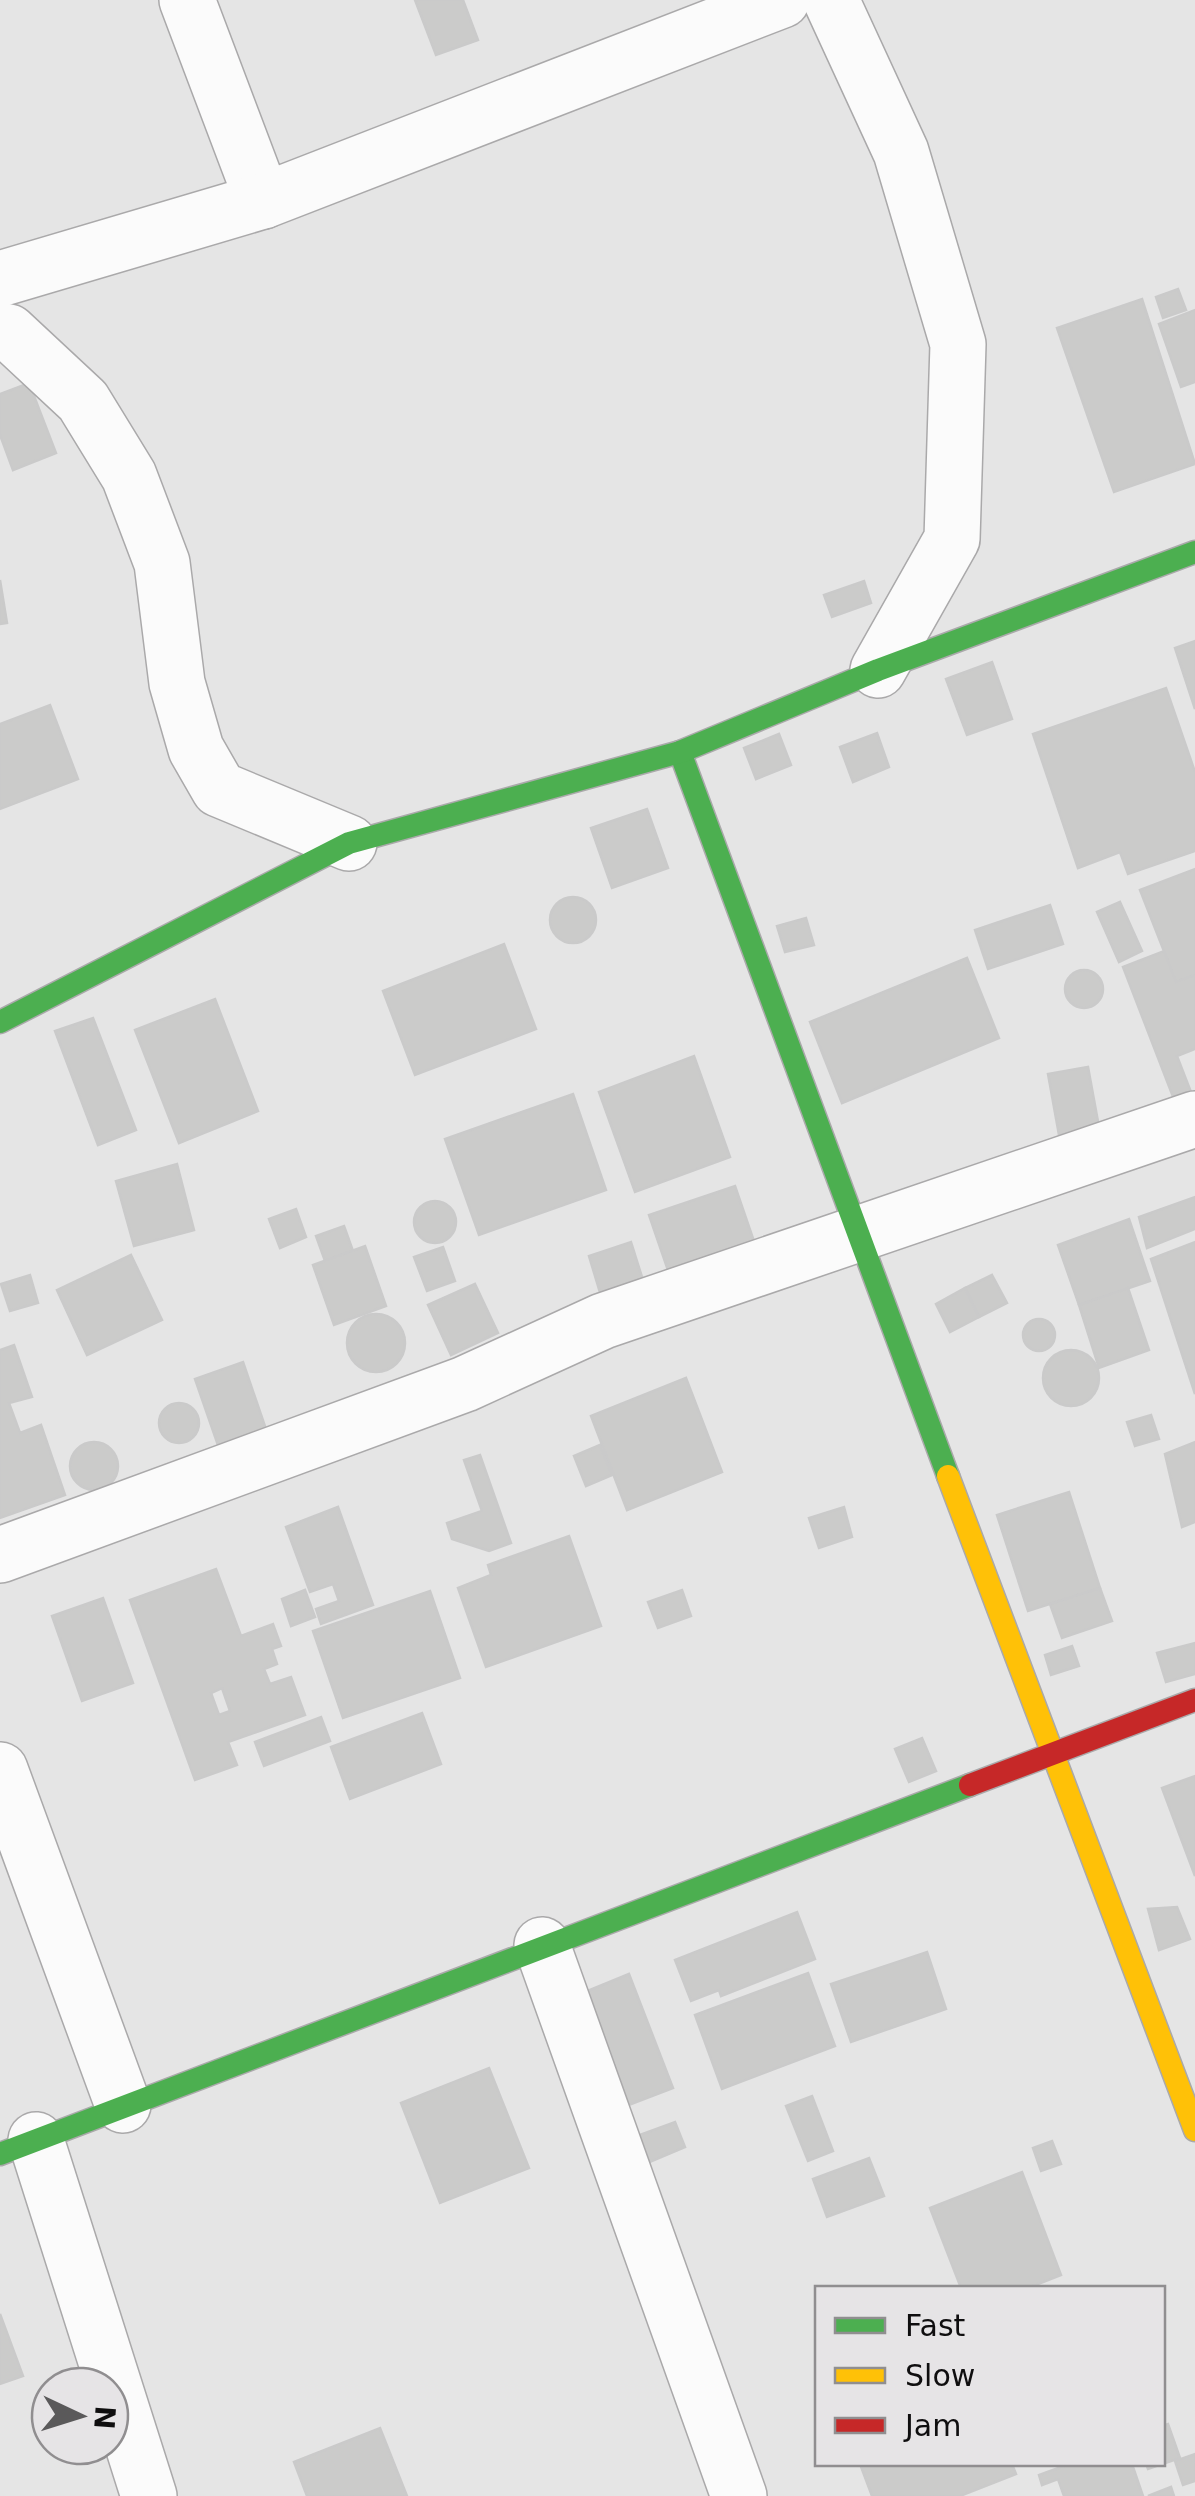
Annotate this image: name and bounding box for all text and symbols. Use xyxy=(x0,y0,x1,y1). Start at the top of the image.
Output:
legend xyxy=(815,2286,1165,2466)
text: Fast xyxy=(905,2308,966,2343)
text: Slow xyxy=(905,2358,975,2393)
north arrow xyxy=(30,2366,130,2466)
text: N xyxy=(87,2405,122,2431)
text: Jam xyxy=(903,2408,961,2443)

